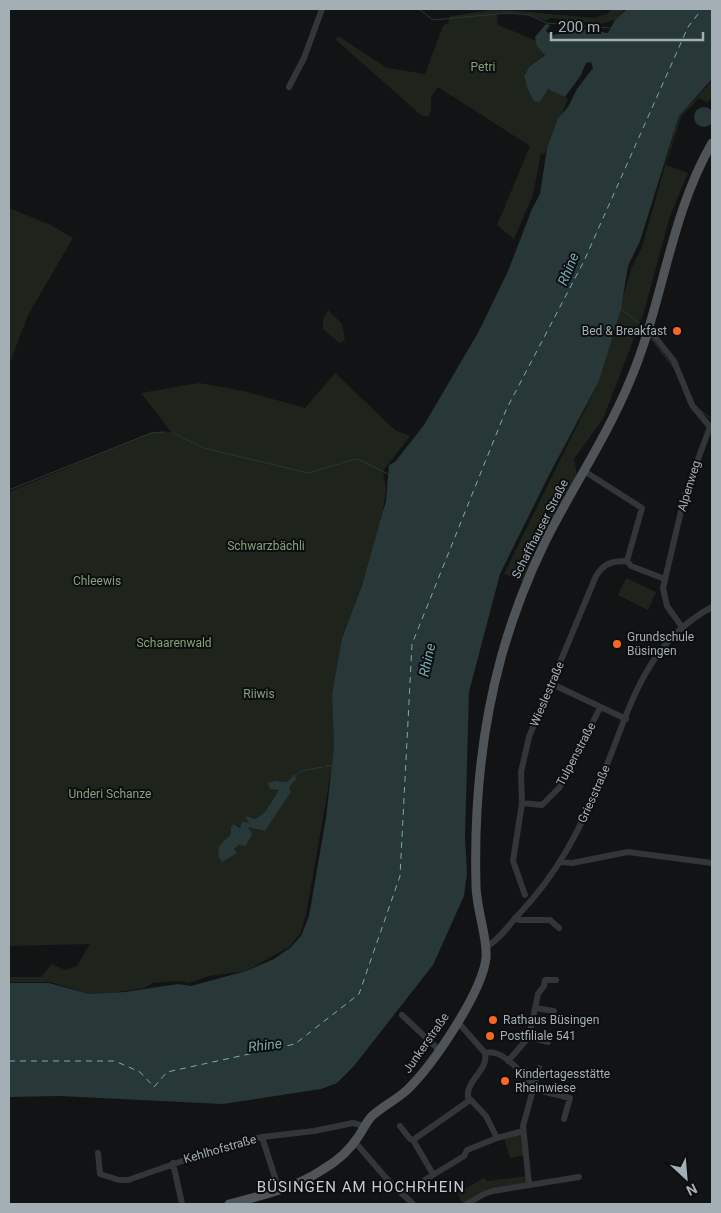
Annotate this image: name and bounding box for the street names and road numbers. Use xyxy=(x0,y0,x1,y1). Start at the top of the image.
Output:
street label: Alpenweg xyxy=(675,459,703,513)
street label: Schaffhauser Straße xyxy=(509,477,571,581)
street label: Wieslestraße xyxy=(527,659,567,729)
street label: Tulpenstraße xyxy=(553,720,599,788)
street label: Griesstraße xyxy=(575,763,613,825)
street label: Junkerstraße xyxy=(400,1010,452,1076)
street label: Kehlhofstraße xyxy=(182,1132,258,1166)

